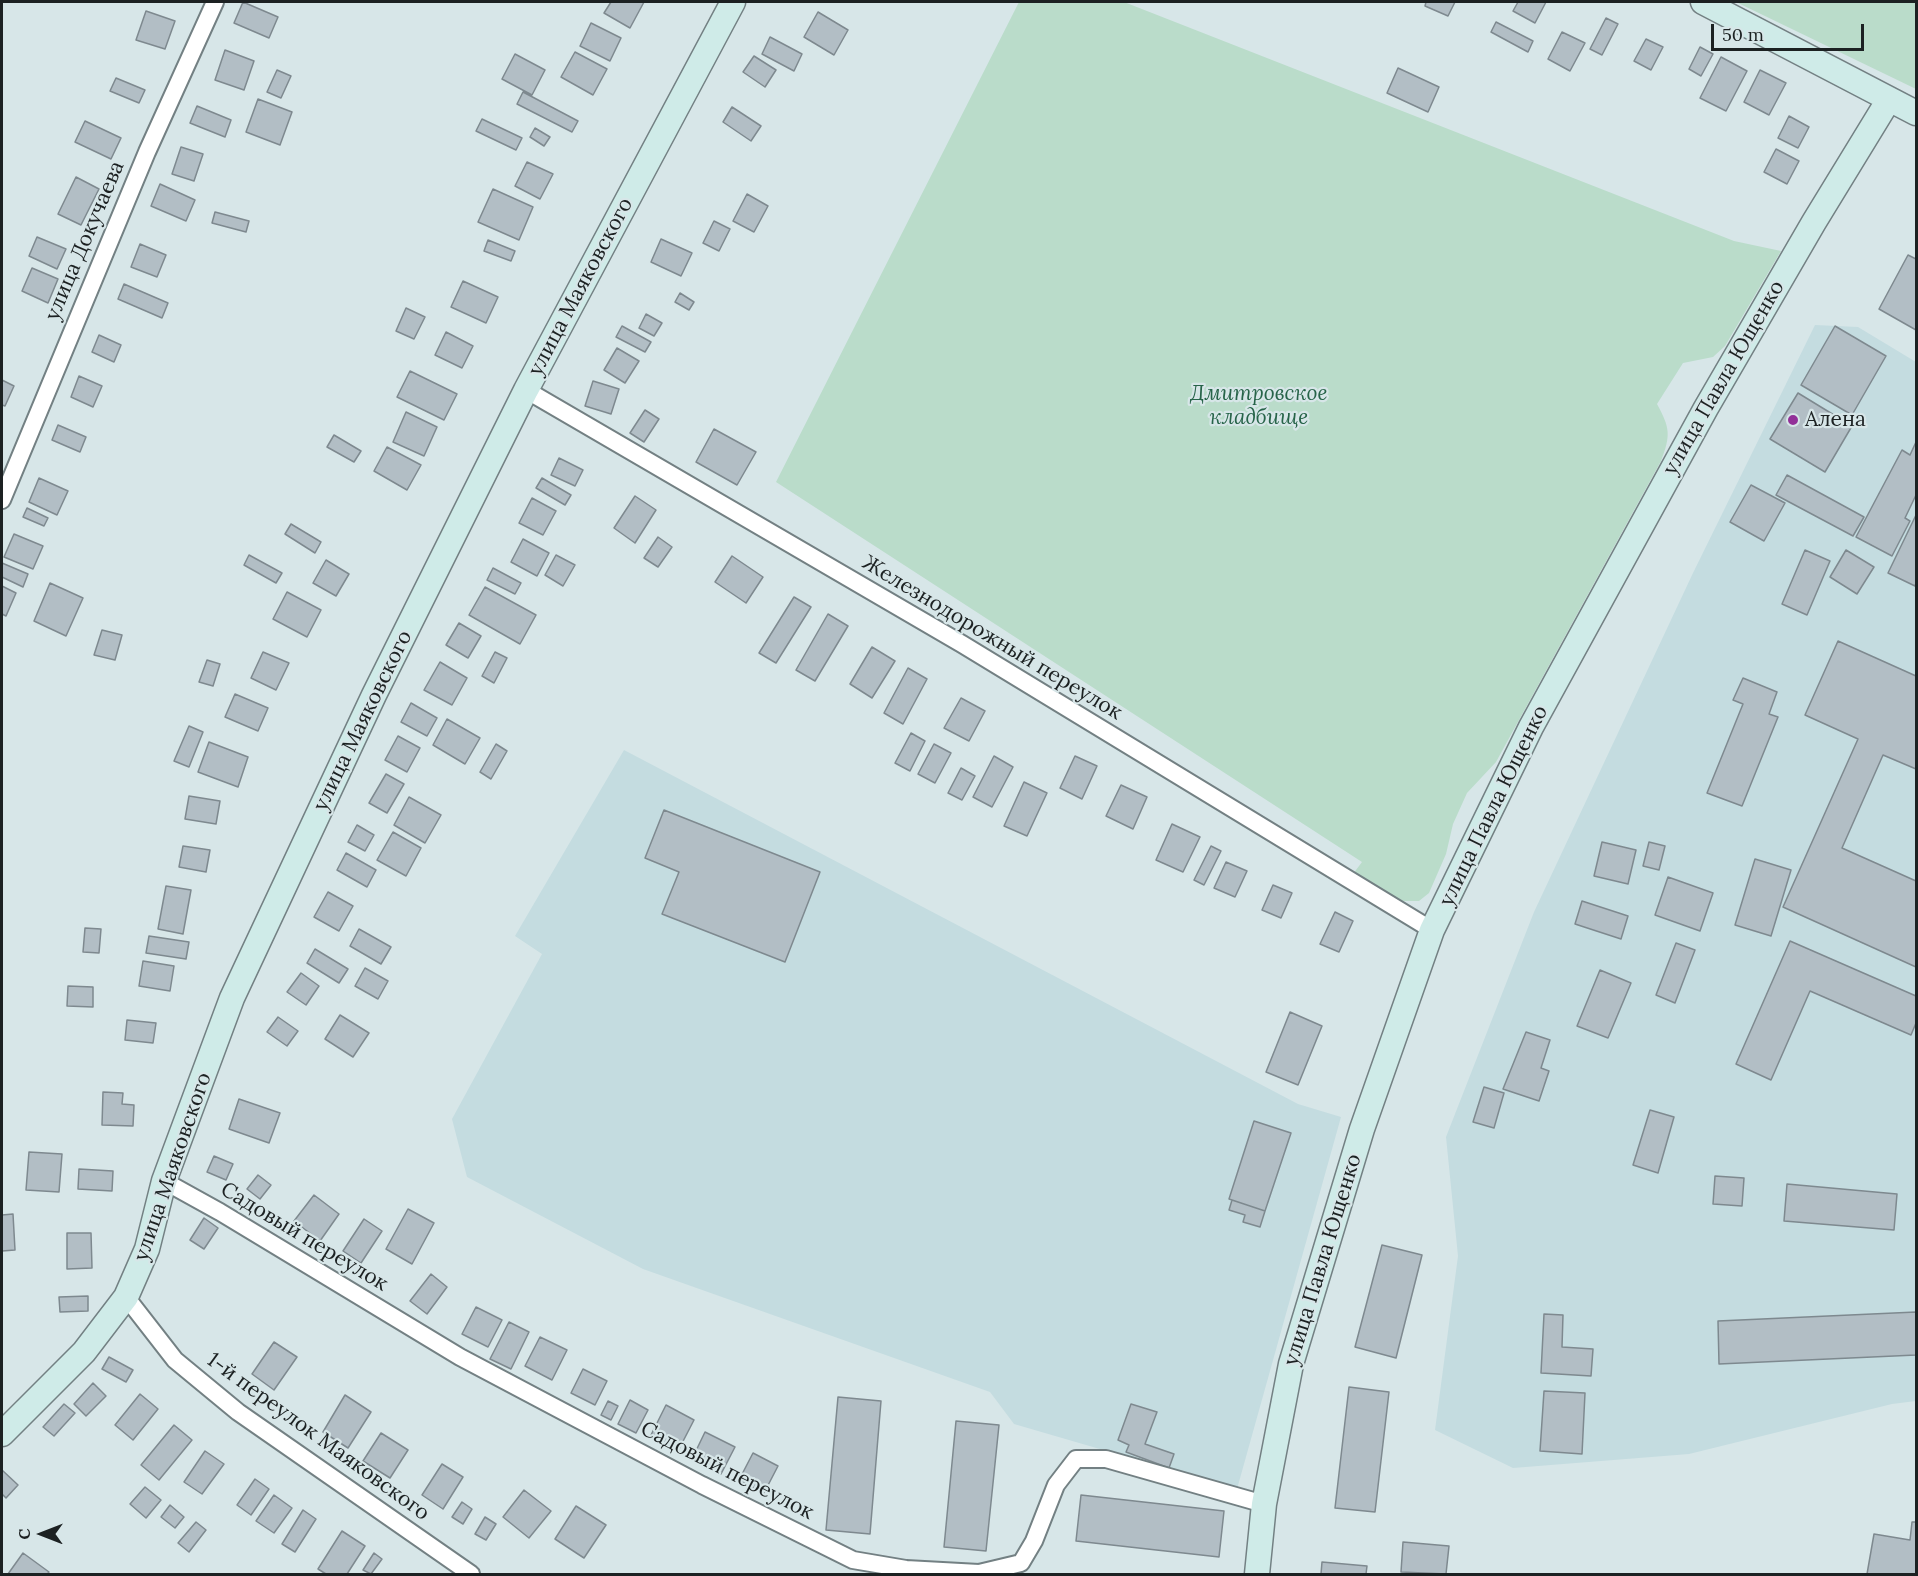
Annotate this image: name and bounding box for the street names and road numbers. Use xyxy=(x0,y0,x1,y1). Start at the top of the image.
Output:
street label: улица Докучаева xyxy=(40,157,130,325)
street label: улица Маяковского xyxy=(523,194,639,380)
street label: улица Павла Ющенко xyxy=(1658,276,1790,480)
street label: Железнодорожный переулок xyxy=(858,550,1126,726)
street label: улица Маяковского xyxy=(308,627,418,815)
street label: улица Павла Ющенко xyxy=(1434,701,1554,911)
street label: улица Маяковского xyxy=(129,1069,217,1265)
street label: улица Павла Ющенко xyxy=(1279,1151,1367,1369)
street label: Садовый переулок xyxy=(216,1177,392,1297)
street label: 1-й переулок Маяковского xyxy=(202,1348,434,1526)
street label: Садовый переулок xyxy=(636,1417,818,1525)

